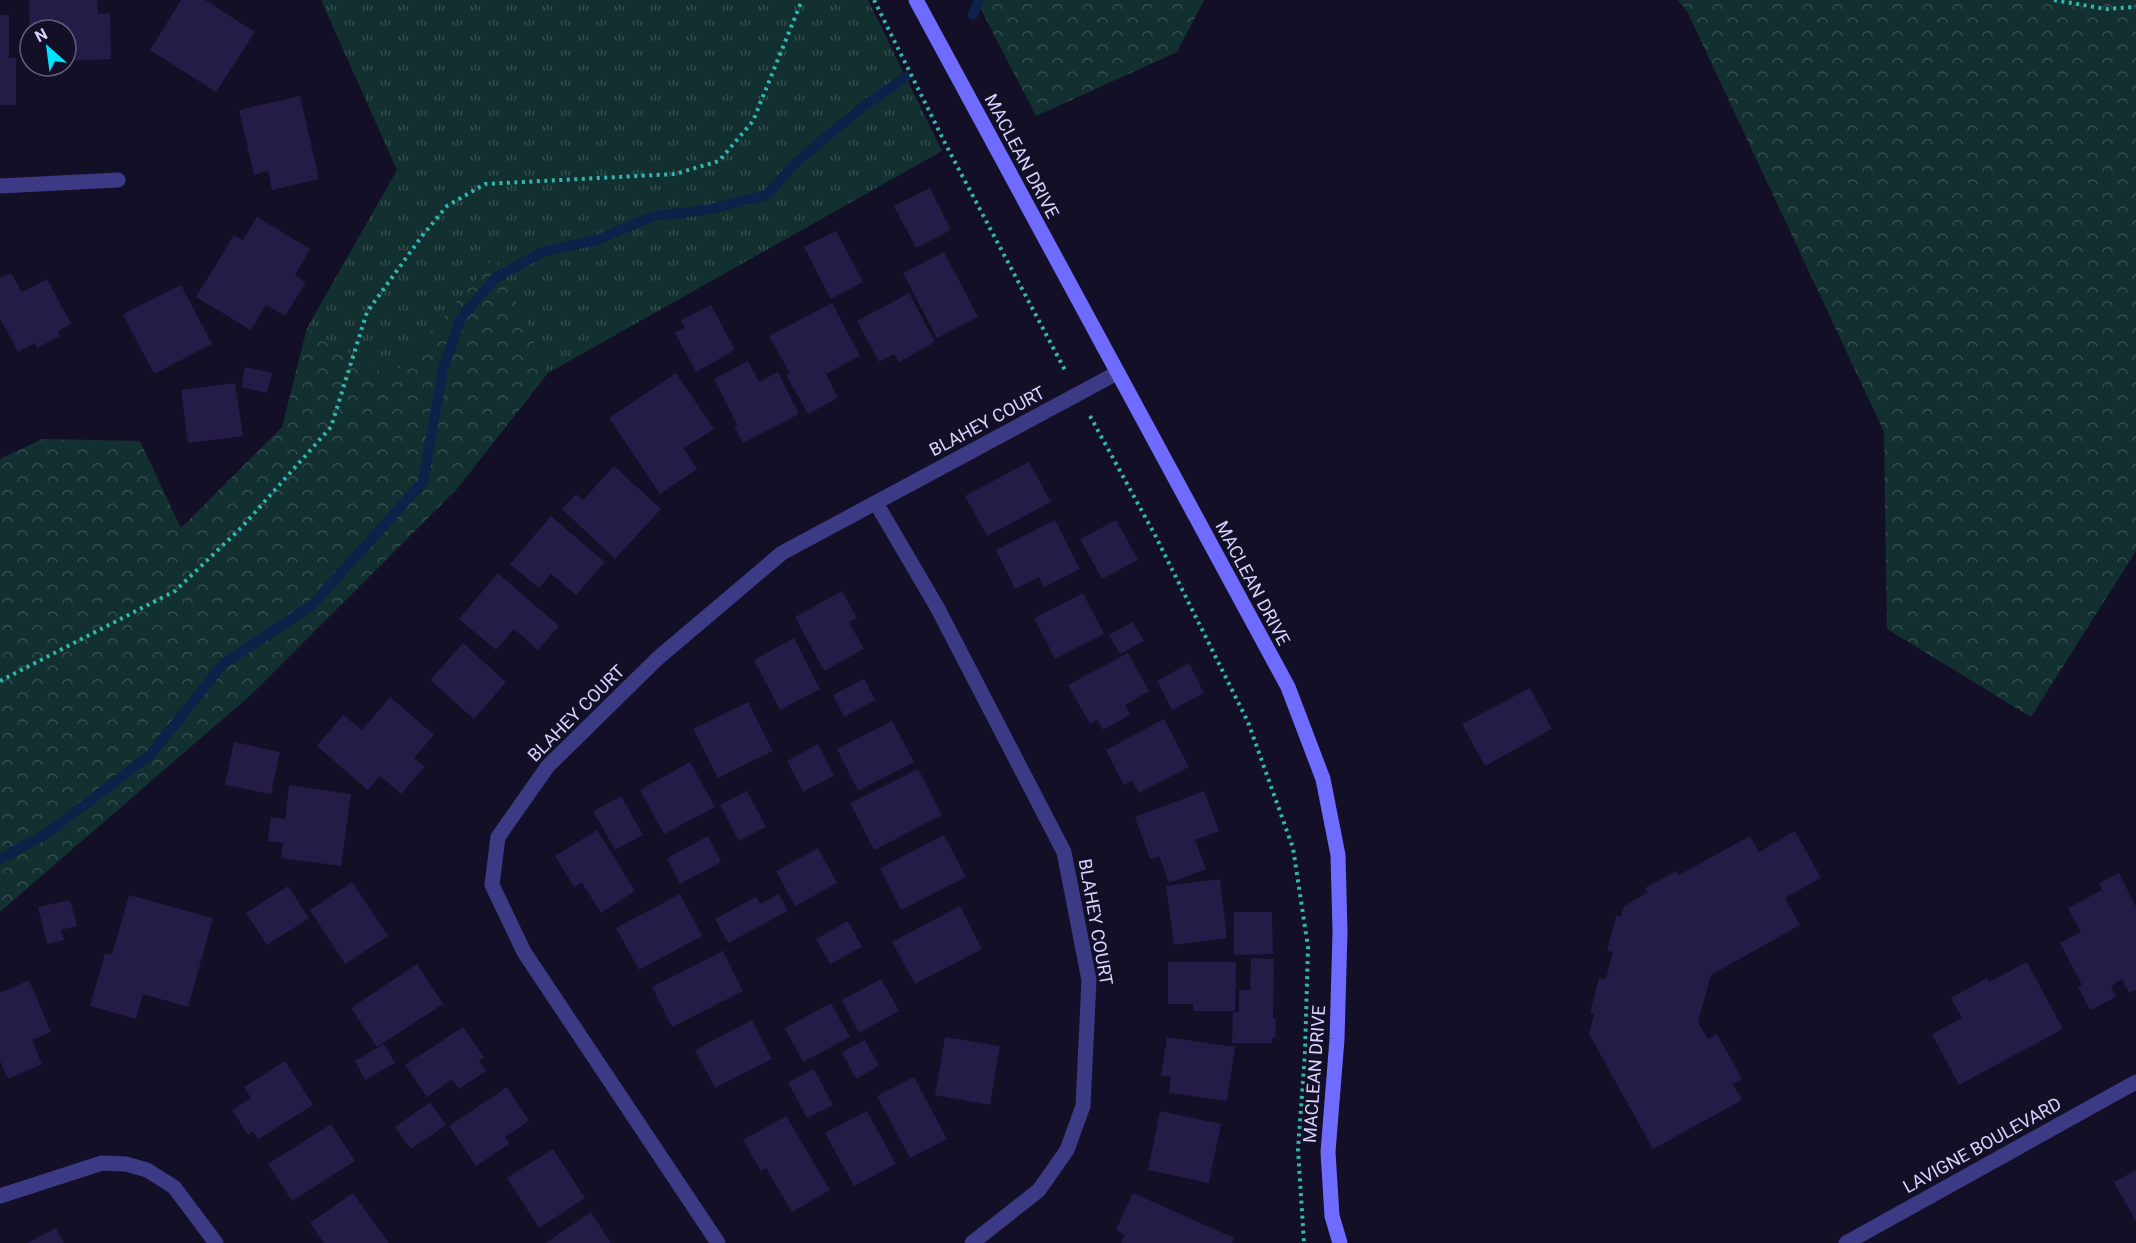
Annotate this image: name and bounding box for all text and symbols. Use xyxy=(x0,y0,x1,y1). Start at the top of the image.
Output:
north arrow xyxy=(18,18,78,78)
text: N xyxy=(32,24,51,46)
street label: MACLEAN DRIVE xyxy=(980,90,1064,222)
street label: BLAHEY COURT xyxy=(926,382,1049,460)
street label: MACLEAN DRIVE xyxy=(1211,517,1295,649)
street label: BLAHEY COURT xyxy=(523,660,629,766)
street label: BLAHEY COURT xyxy=(1075,857,1118,987)
street label: MACLEAN DRIVE xyxy=(1299,1005,1329,1143)
street label: LAVIGNE BOULEVARD xyxy=(1899,1093,2065,1197)

